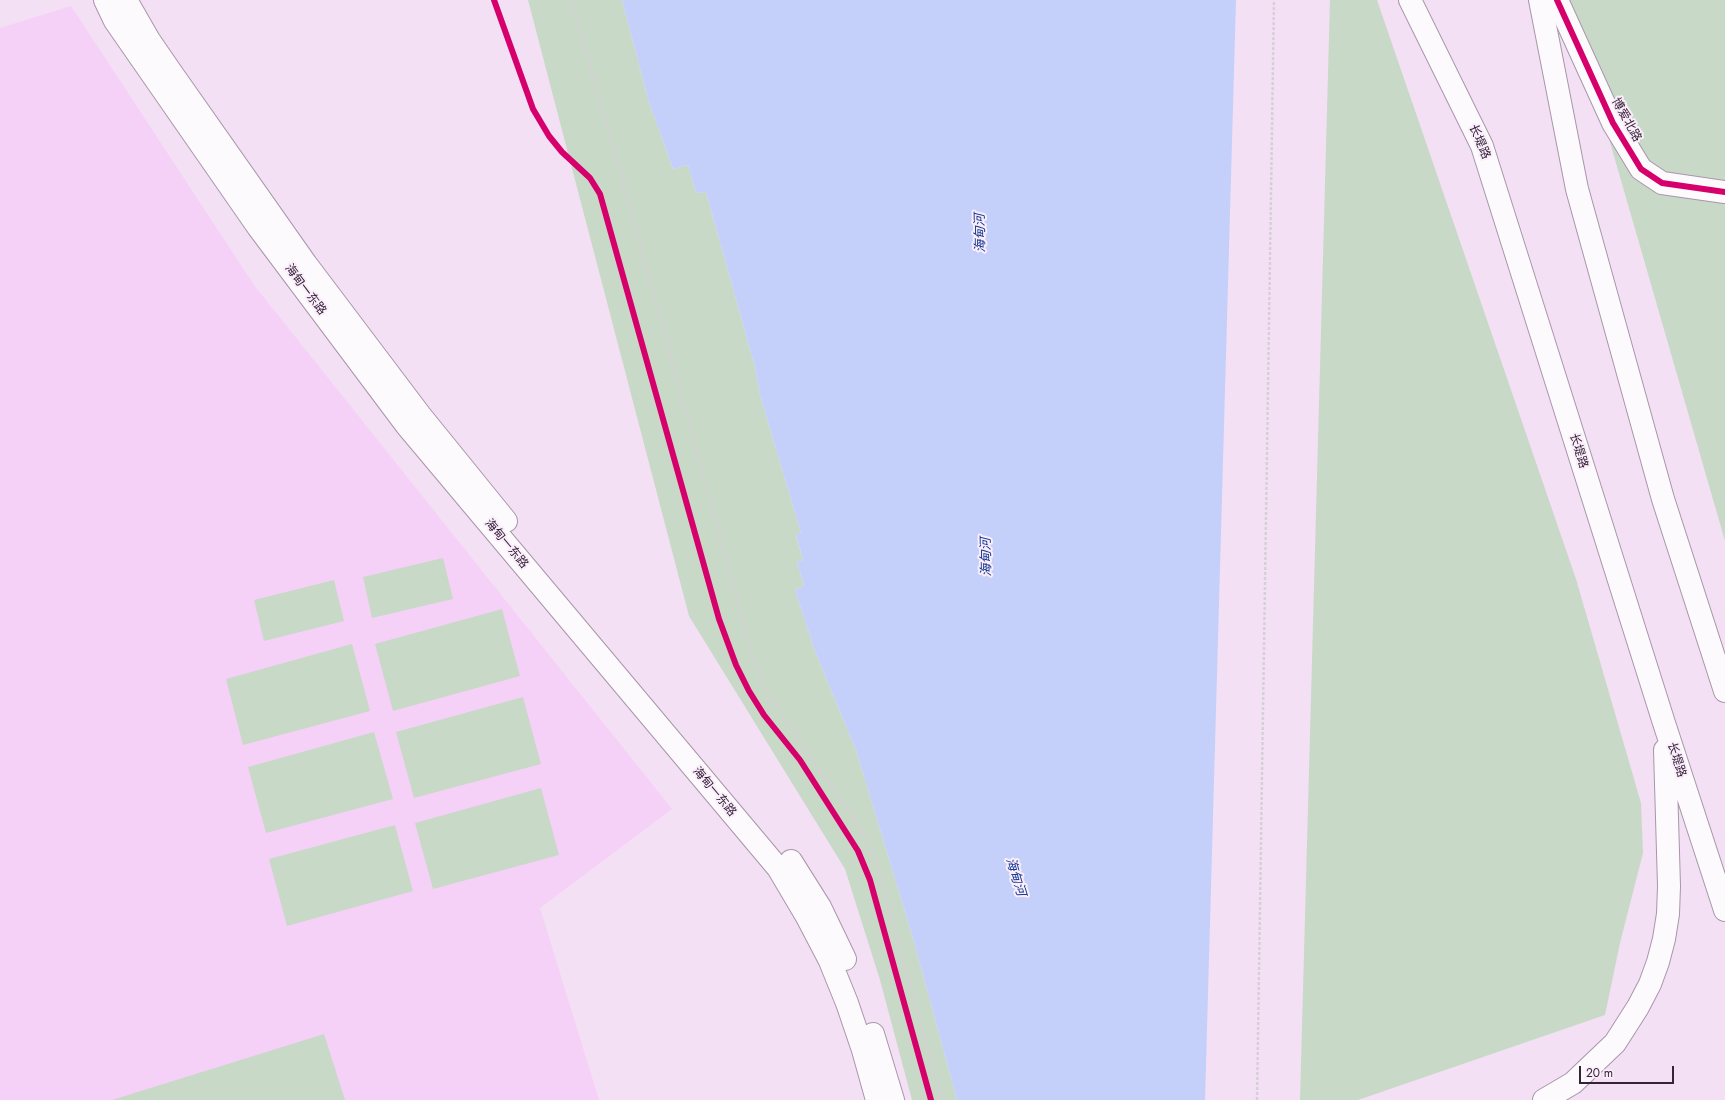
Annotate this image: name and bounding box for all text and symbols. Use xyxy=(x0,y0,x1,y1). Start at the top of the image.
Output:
street label: 博爱北路 xyxy=(1608,96,1644,144)
street label: 长堤路 xyxy=(1465,123,1493,161)
water label: 海甸河 xyxy=(973,213,989,253)
street label: 海甸一东路 xyxy=(281,262,329,318)
street label: 长堤路 xyxy=(1566,432,1590,470)
street label: 海甸一东路 xyxy=(481,516,531,572)
water label: 海甸河 xyxy=(979,537,995,577)
street label: 长堤路 xyxy=(1664,741,1688,779)
street label: 海甸一东路 xyxy=(689,764,739,820)
water label: 海甸河 xyxy=(1002,856,1028,898)
scale bar xyxy=(1581,1058,1676,1084)
text: 20 m xyxy=(1586,1064,1613,1082)

